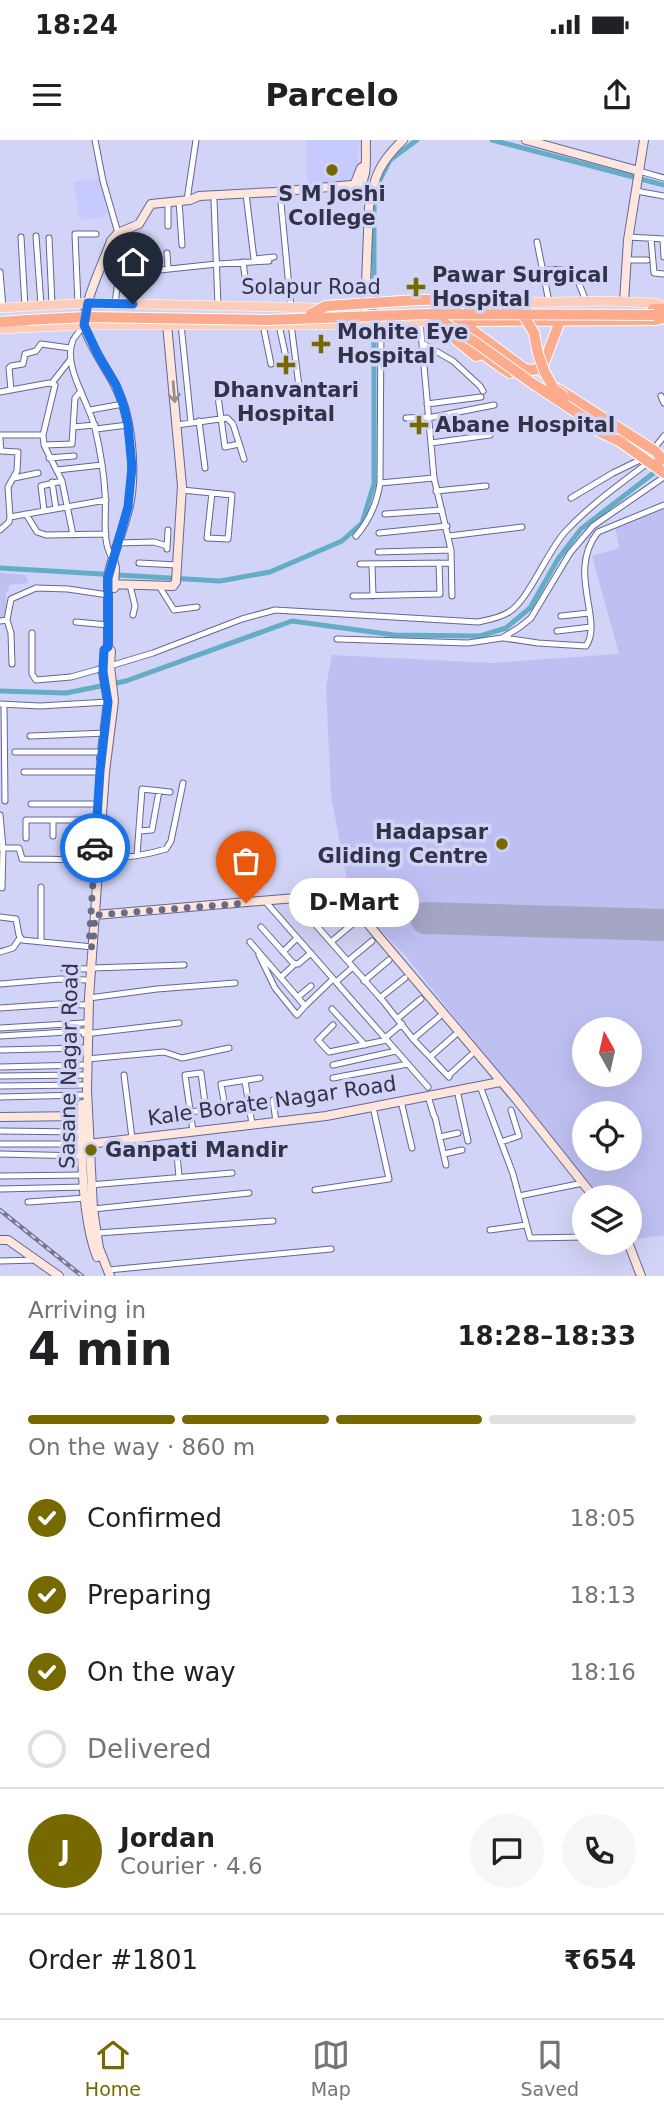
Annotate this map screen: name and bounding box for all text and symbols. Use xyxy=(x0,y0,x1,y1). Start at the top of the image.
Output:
text: 18:24 xyxy=(35,10,118,40)
icon: menu xyxy=(28,76,66,114)
text: Parcelo xyxy=(265,76,399,114)
icon: share xyxy=(598,76,636,114)
marker: S M Joshi College xyxy=(324,162,340,178)
place label: S M Joshi College xyxy=(278,182,386,230)
pin xyxy=(103,232,163,304)
icon: home xyxy=(114,243,152,281)
place label: Pawar Surgical Hospital xyxy=(432,263,609,311)
street label: Solapur Road xyxy=(241,275,381,299)
marker: Pawar Surgical Hospital xyxy=(406,277,426,297)
place label: Mohite Eye Hospital xyxy=(337,320,468,368)
marker: Mohite Eye Hospital xyxy=(311,334,331,354)
marker: Dhanvantari Hospital xyxy=(276,355,296,375)
place label: Dhanvantari Hospital xyxy=(213,378,359,426)
one-way arrow xyxy=(168,380,181,403)
place label: Abane Hospital xyxy=(435,413,615,437)
marker: Abane Hospital xyxy=(409,415,429,435)
courier xyxy=(60,813,130,883)
place label: Hadapsar Gliding Centre xyxy=(318,820,489,868)
icon: car xyxy=(76,829,114,867)
pin xyxy=(216,831,276,903)
marker: Hadapsar Gliding Centre xyxy=(494,836,510,852)
icon: bag xyxy=(227,842,265,880)
callout: D-Mart xyxy=(288,878,418,928)
text: D-Mart xyxy=(309,889,399,915)
street label: Sasane Nagar Road xyxy=(55,963,83,1169)
north arrow xyxy=(572,1017,642,1087)
map controls xyxy=(572,1017,642,1255)
street label: Kale Borate Nagar Road xyxy=(146,1072,398,1130)
button: locate xyxy=(572,1101,642,1171)
place label: Ganpati Mandir xyxy=(105,1138,288,1162)
marker: Ganpati Mandir xyxy=(83,1142,99,1158)
button: layers xyxy=(572,1185,642,1255)
text: Arriving in xyxy=(28,1297,146,1323)
text: 18:28–18:33 xyxy=(457,1321,636,1351)
text: 4 min xyxy=(28,1322,172,1376)
text: On the way · 860 m xyxy=(28,1434,255,1460)
icon: check xyxy=(28,1499,66,1537)
text: Confirmed xyxy=(87,1503,222,1533)
text: 18:05 xyxy=(570,1505,636,1531)
icon: check xyxy=(28,1576,66,1614)
text: Preparing xyxy=(87,1580,212,1610)
text: 18:13 xyxy=(570,1582,636,1608)
icon: check xyxy=(28,1653,66,1691)
text: On the way xyxy=(87,1657,236,1687)
text: 18:16 xyxy=(570,1659,636,1685)
text: Delivered xyxy=(87,1734,211,1764)
button: chat xyxy=(470,1814,544,1888)
button: phone xyxy=(562,1814,636,1888)
text: Jordan xyxy=(120,1823,215,1853)
text: J xyxy=(60,1836,70,1866)
text: Courier · 4.6 xyxy=(120,1853,263,1879)
text: Order #1801 xyxy=(28,1945,198,1975)
text: ₹654 xyxy=(564,1945,636,1975)
tab: Home xyxy=(85,2036,141,2100)
tab: Map xyxy=(311,2036,351,2100)
tab: Saved xyxy=(520,2036,579,2100)

